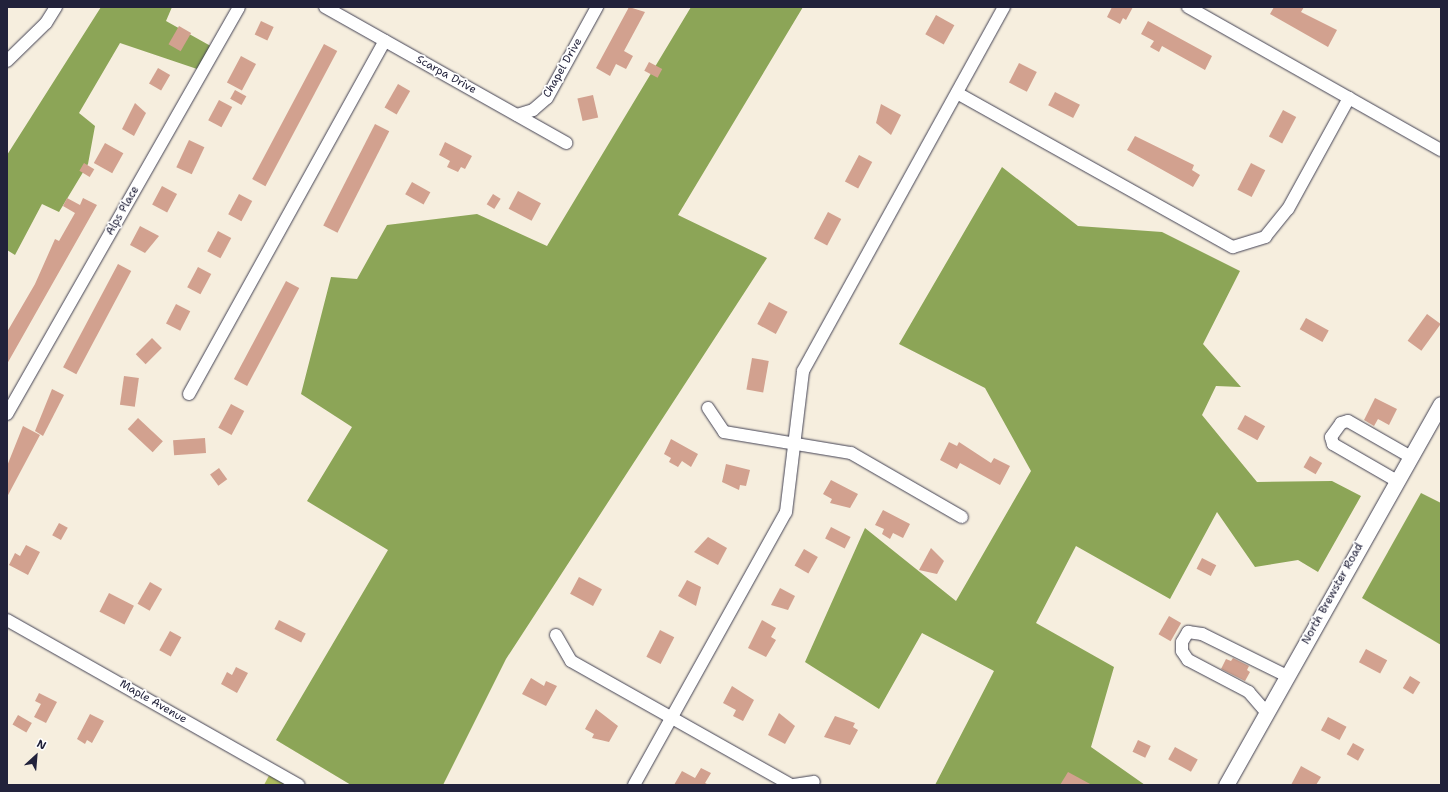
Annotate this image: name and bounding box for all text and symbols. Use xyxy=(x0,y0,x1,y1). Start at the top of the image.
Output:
street label: Chapel Drive xyxy=(541,36,585,100)
street label: Scarpa Drive xyxy=(414,53,478,97)
street label: Alps Place xyxy=(104,184,142,238)
street label: North Brewster Road xyxy=(1300,541,1366,647)
street label: Maple Avenue xyxy=(117,677,189,727)
north arrow xyxy=(16,736,56,776)
text: N xyxy=(34,736,49,753)

